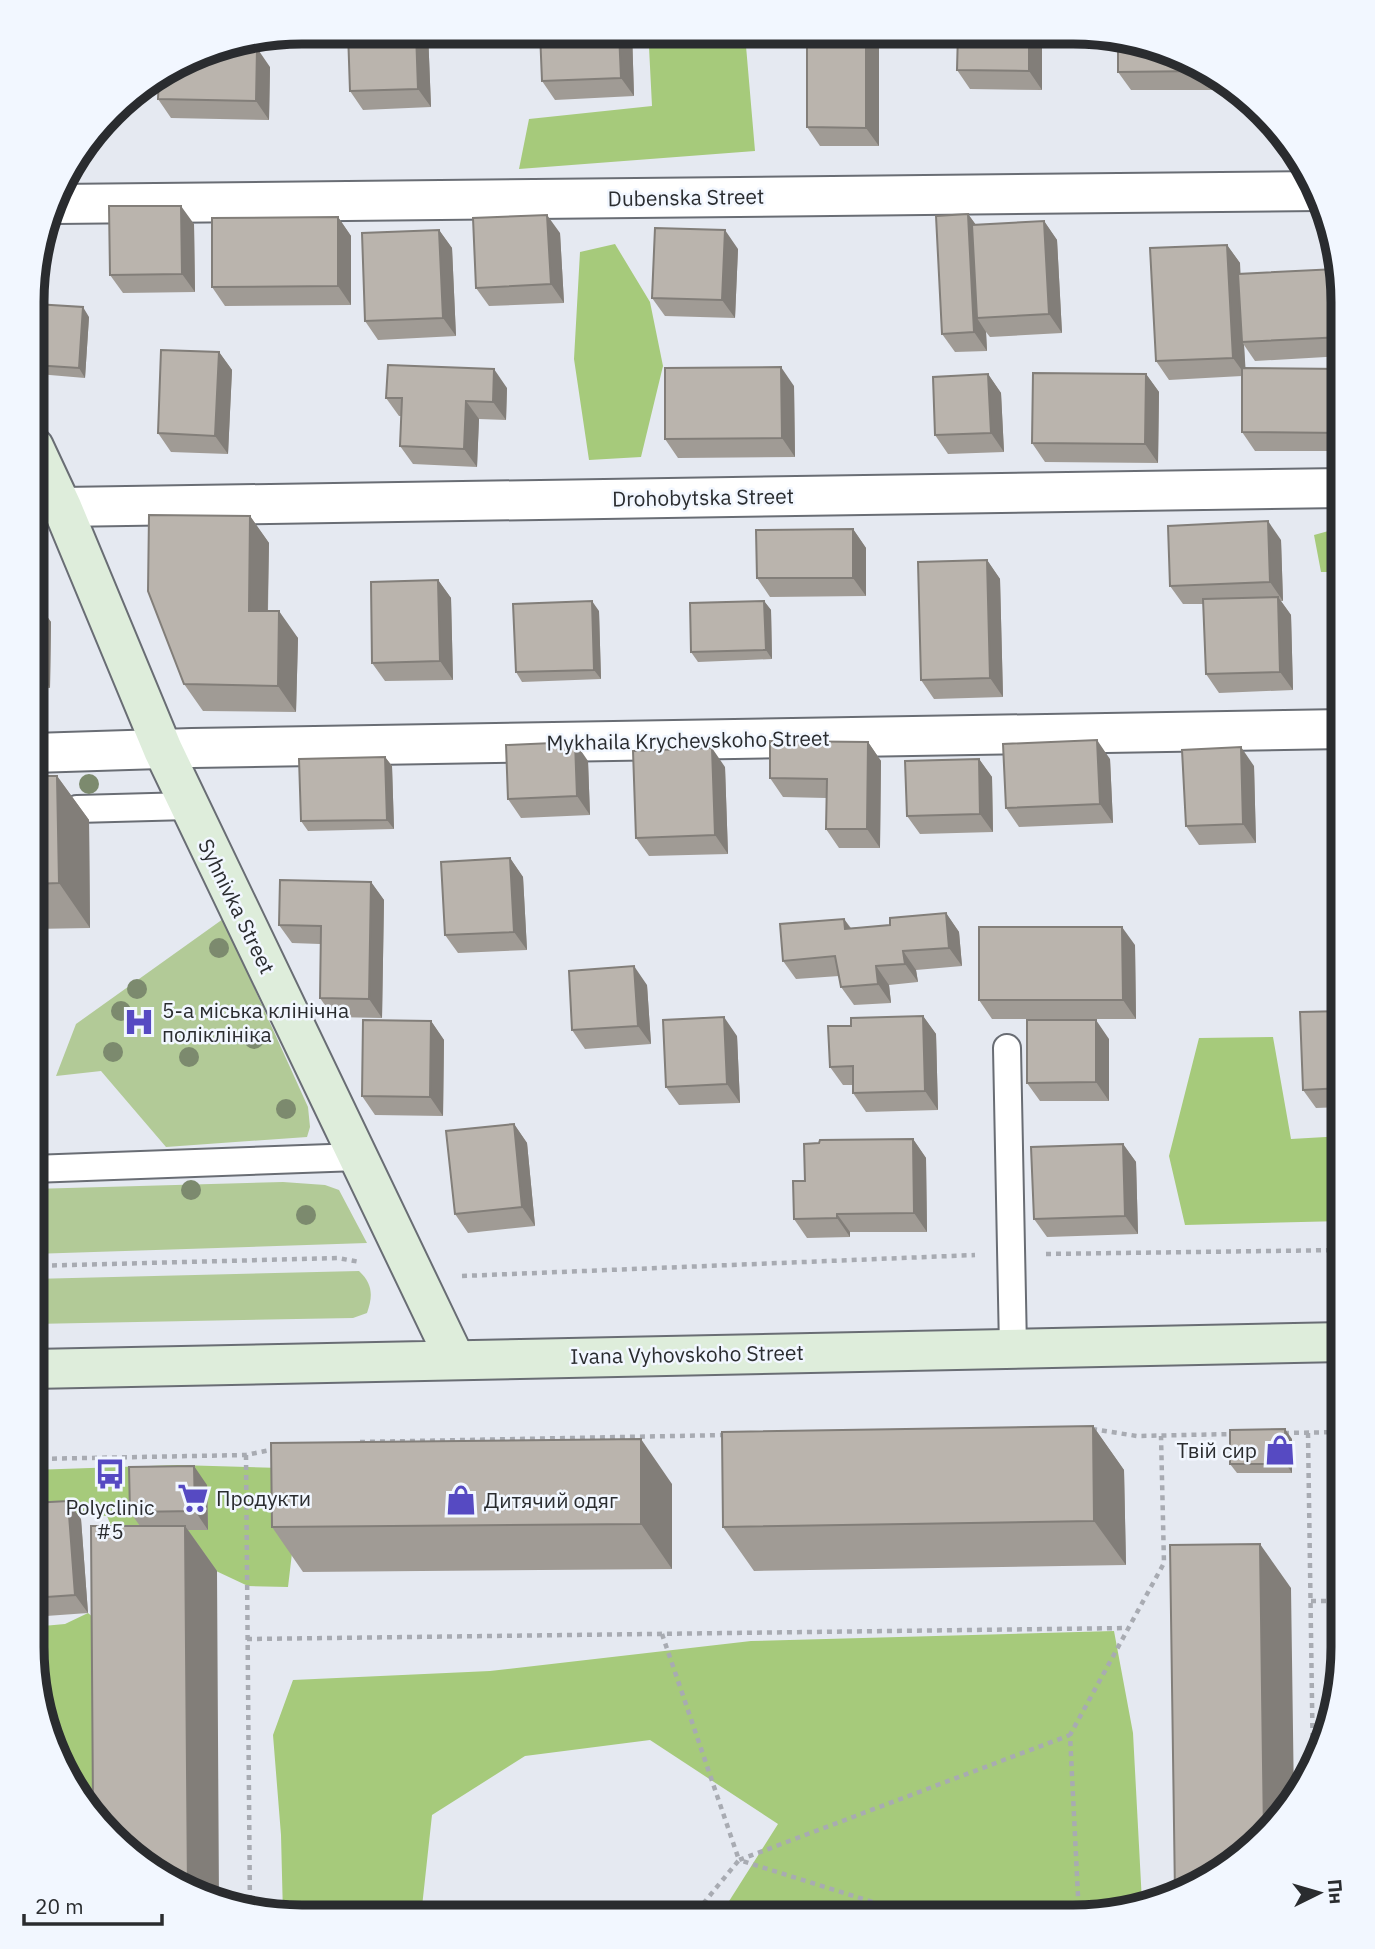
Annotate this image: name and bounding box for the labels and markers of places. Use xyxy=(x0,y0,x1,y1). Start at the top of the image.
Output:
place label: 5-а міська клінічна поліклініка xyxy=(162,996,349,1048)
hospital icon: 5-а міська клінічна поліклініка xyxy=(122,1005,156,1039)
shop icon: Твій сир xyxy=(1263,1433,1297,1467)
place label: Твій сир xyxy=(1177,1436,1257,1464)
bus stop icon: Polyclinic #5 xyxy=(93,1457,127,1491)
supermarket icon: Продукти xyxy=(176,1481,210,1515)
shop icon: Дитячий одяг xyxy=(444,1483,478,1517)
place label: Продукти xyxy=(216,1484,311,1512)
place label: Дитячий одяг xyxy=(484,1486,618,1514)
place label: Polyclinic #5 xyxy=(65,1493,155,1545)

